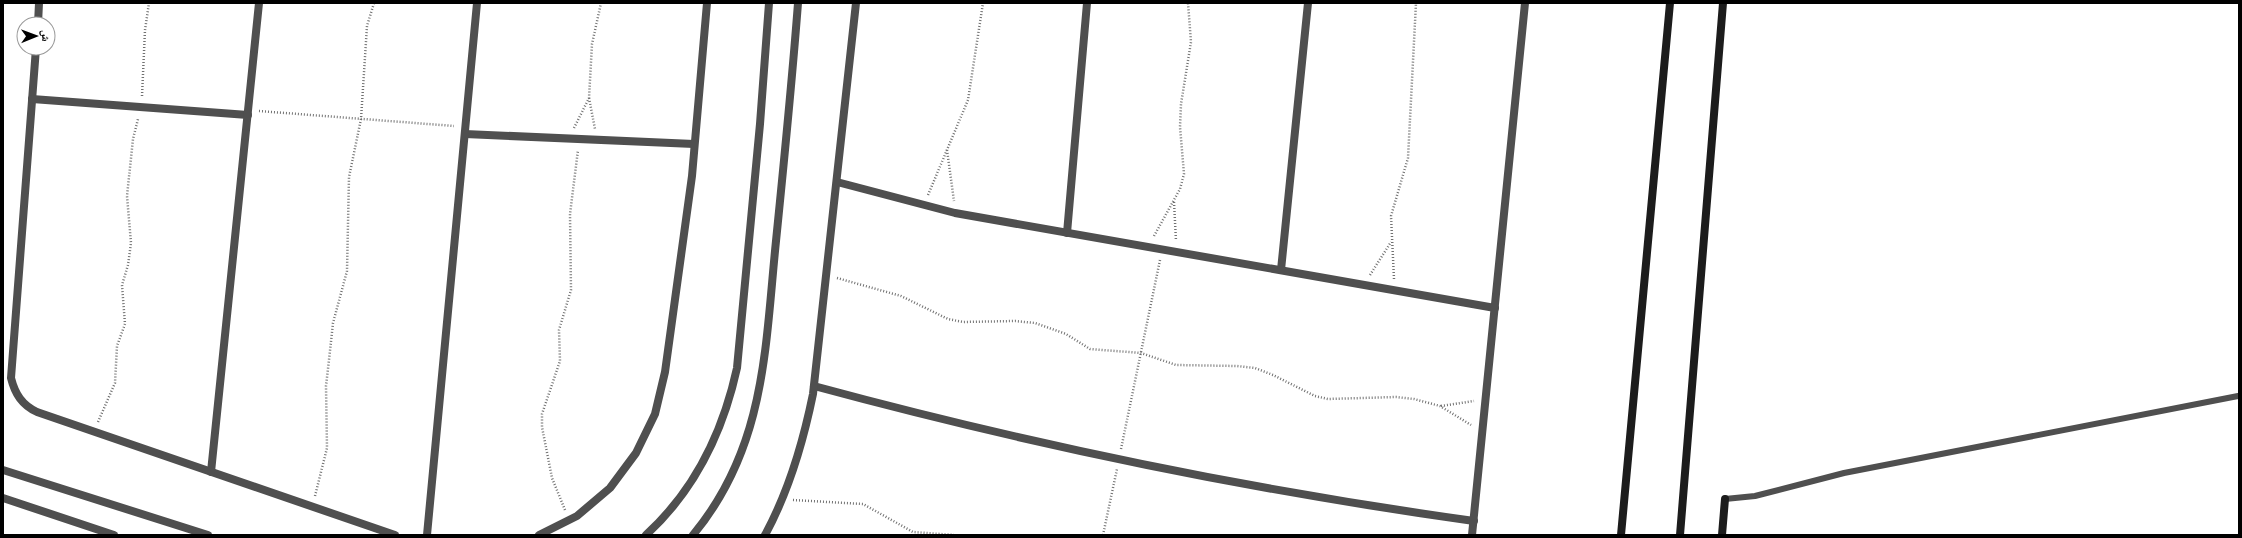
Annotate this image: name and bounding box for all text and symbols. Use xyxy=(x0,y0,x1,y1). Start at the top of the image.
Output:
north arrow xyxy=(16,16,56,56)
text: ش xyxy=(38,30,53,42)

